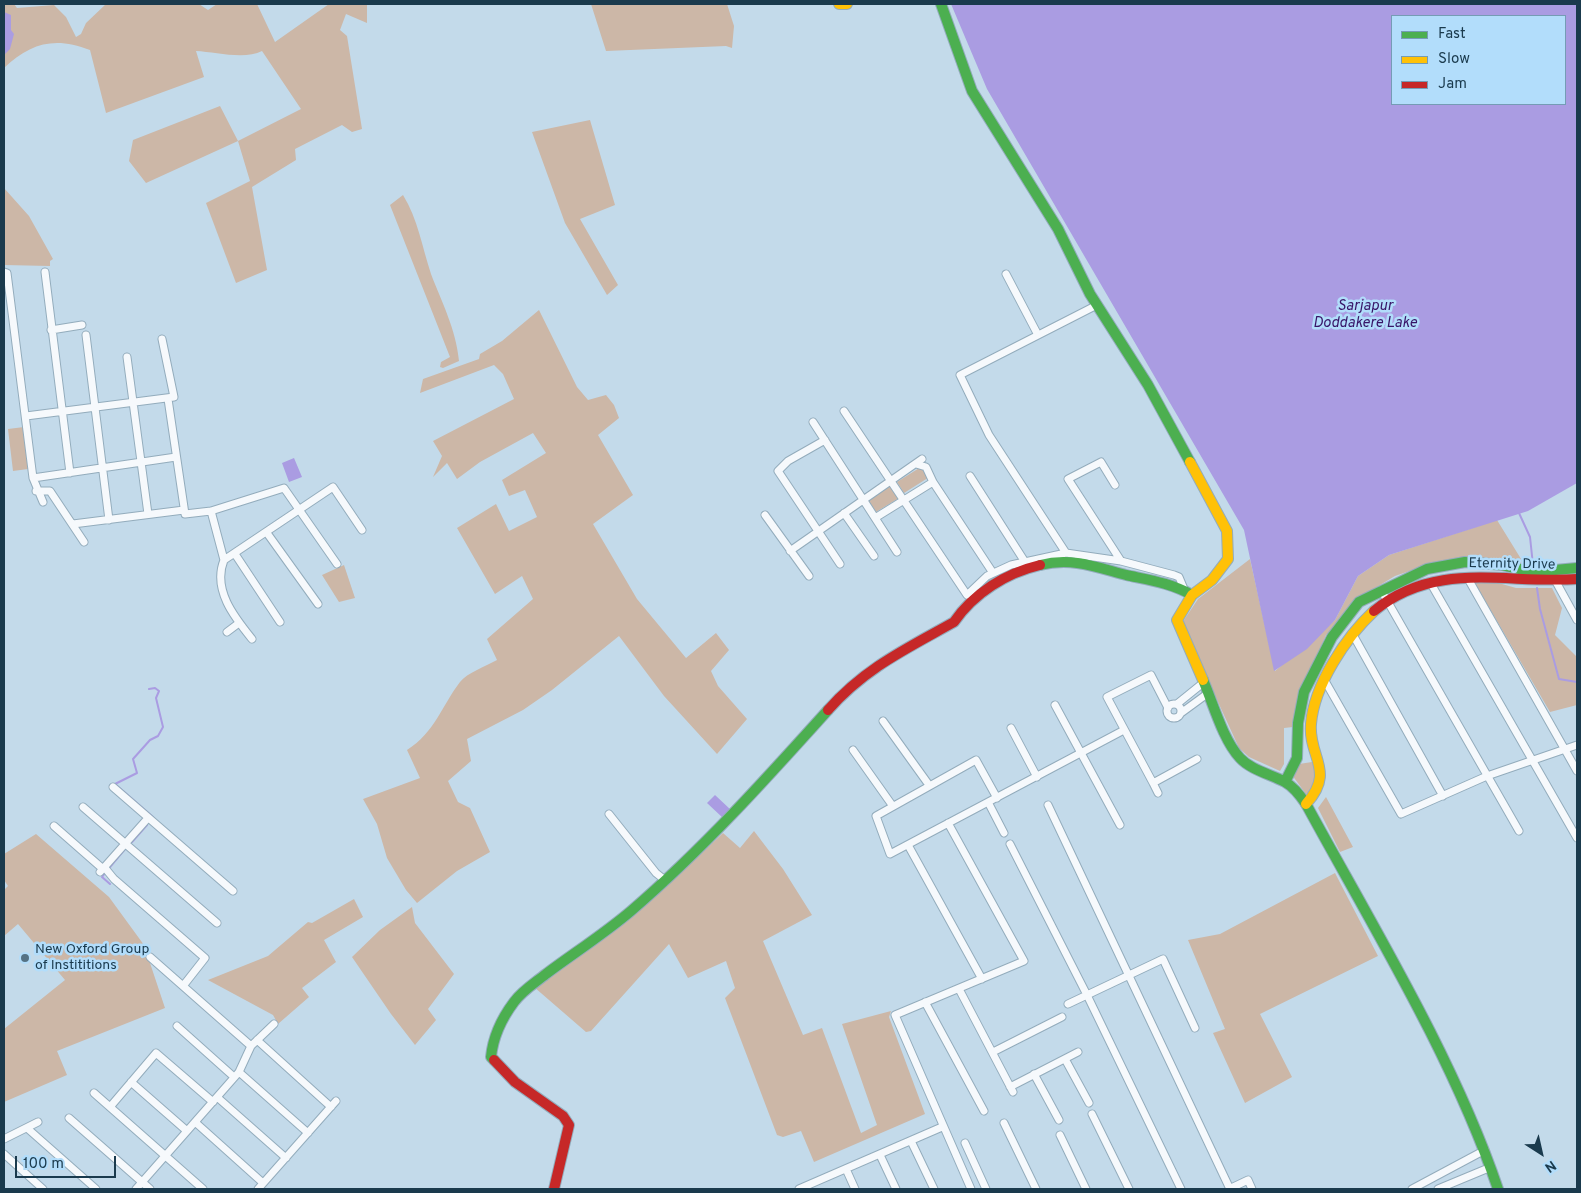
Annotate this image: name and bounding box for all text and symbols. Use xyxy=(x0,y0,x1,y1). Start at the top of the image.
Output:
legend xyxy=(1391,15,1566,105)
text: Fast xyxy=(1438,25,1466,44)
text: Slow xyxy=(1438,50,1470,69)
text: Jam xyxy=(1438,75,1467,94)
water label: Sarjapur Doddakere Lake xyxy=(1313,298,1417,333)
street label: Eternity Drive xyxy=(1468,556,1556,574)
place label: New Oxford Group of Instititions xyxy=(35,942,149,974)
marker: New Oxford Group of Instititions xyxy=(19,952,31,964)
north arrow xyxy=(1516,1128,1566,1178)
scale bar xyxy=(18,1146,119,1178)
text: 100 m xyxy=(23,1155,64,1174)
text: N xyxy=(1541,1156,1559,1176)

